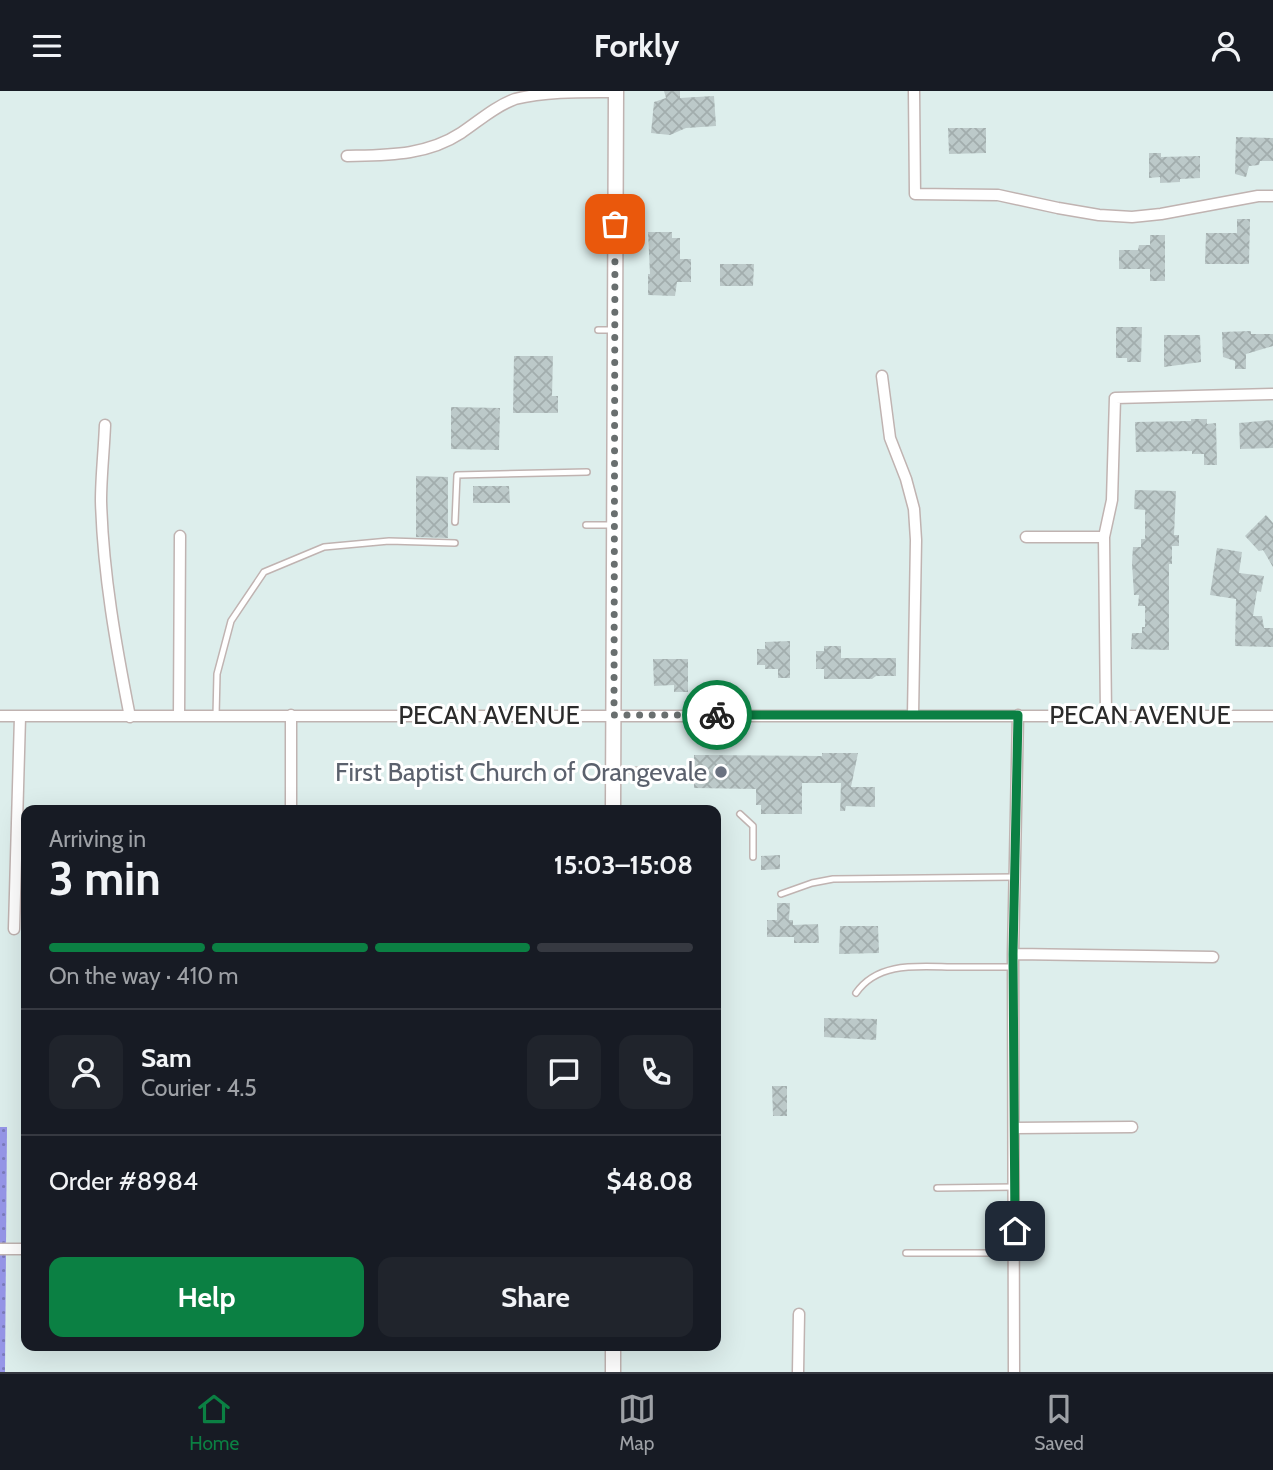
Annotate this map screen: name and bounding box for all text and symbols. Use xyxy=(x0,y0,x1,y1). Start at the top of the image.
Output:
text: Forkly xyxy=(594,26,679,65)
icon: menu xyxy=(28,27,66,65)
icon: person xyxy=(1207,27,1245,65)
pin xyxy=(585,194,645,254)
icon: bag xyxy=(596,205,634,243)
courier xyxy=(682,680,752,750)
icon: bike xyxy=(698,696,736,734)
street label: PECAN AVENUE xyxy=(398,699,580,731)
street label: PECAN AVENUE xyxy=(1049,699,1231,731)
place label: First Baptist Church of Orangevale xyxy=(335,756,707,788)
marker: First Baptist Church of Orangevale xyxy=(713,764,729,780)
text: Arriving in xyxy=(49,825,146,853)
text: 15:03–15:08 xyxy=(554,849,693,881)
text: 3 min xyxy=(49,851,161,907)
text: On the way · 410 m xyxy=(49,962,239,990)
button: person xyxy=(49,1035,123,1109)
button: chat xyxy=(527,1035,601,1109)
button: phone xyxy=(619,1035,693,1109)
text: Sam xyxy=(141,1042,192,1074)
text: Courier · 4.5 xyxy=(141,1074,257,1102)
text: Order #8984 xyxy=(49,1165,198,1197)
text: $48.08 xyxy=(606,1165,693,1197)
pin xyxy=(985,1201,1045,1261)
icon: home xyxy=(996,1212,1034,1250)
button: Help xyxy=(49,1257,364,1337)
button: Share xyxy=(378,1257,693,1337)
tab: Home xyxy=(189,1390,239,1455)
tab: Map xyxy=(618,1390,656,1455)
tab: Saved xyxy=(1034,1390,1084,1455)

